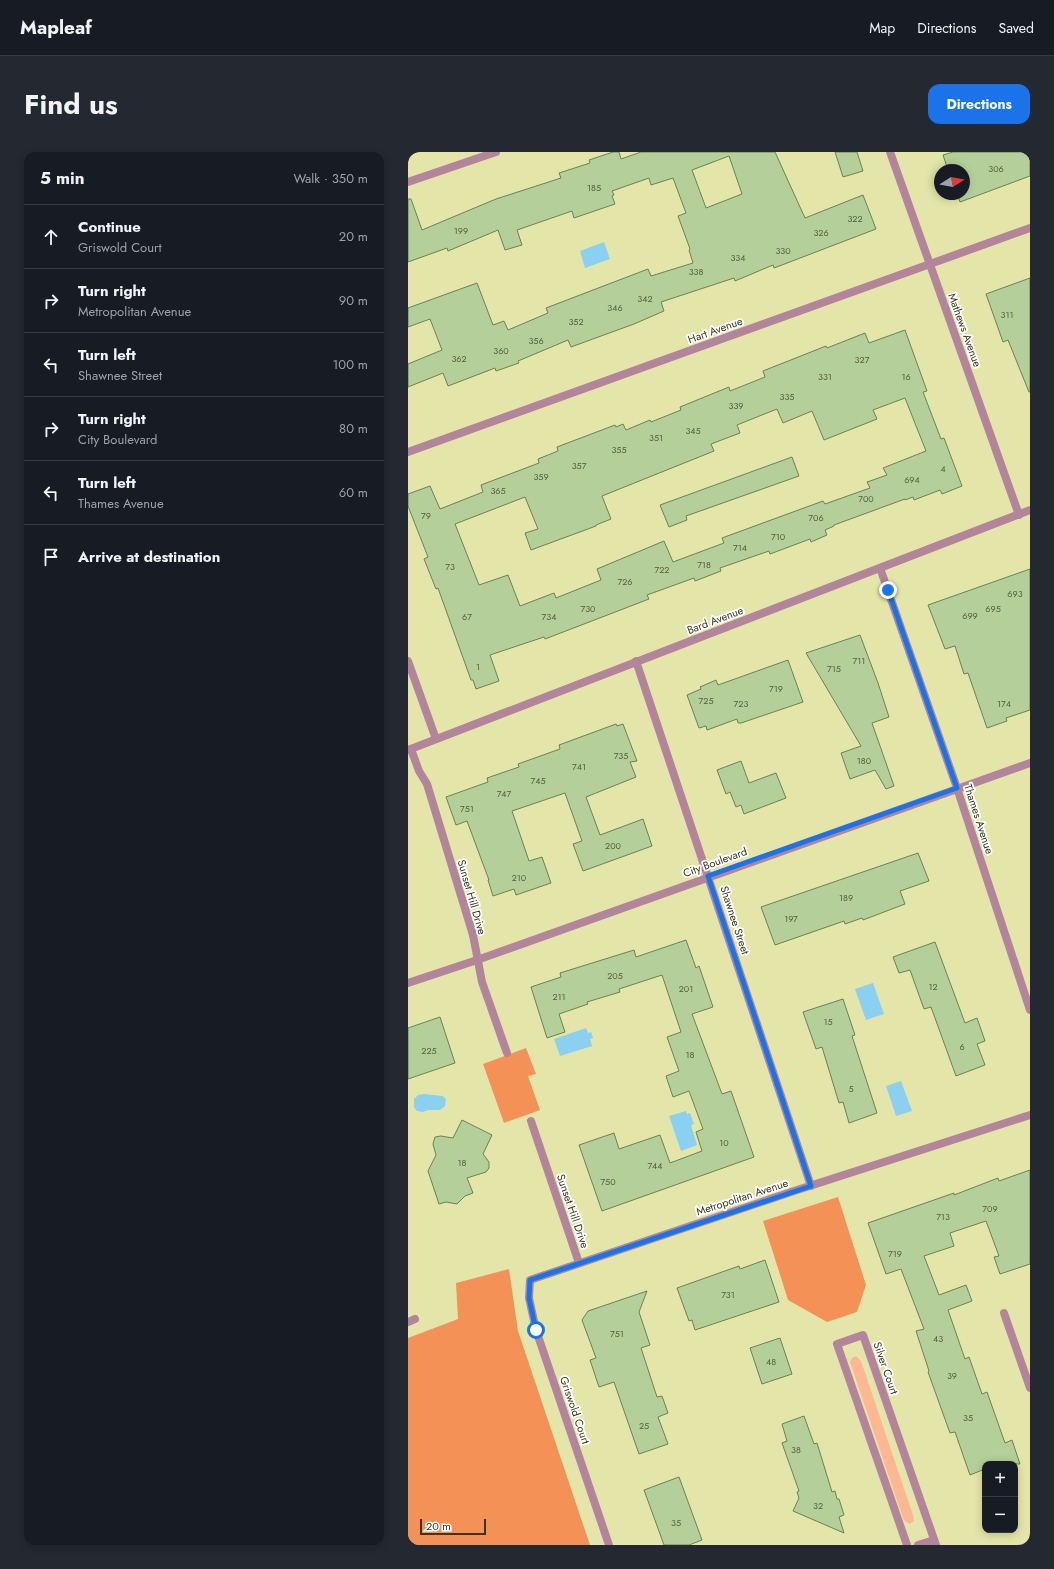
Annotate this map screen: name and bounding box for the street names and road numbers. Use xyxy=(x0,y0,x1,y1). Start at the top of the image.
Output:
street label: Mathews Avenue xyxy=(944,291,986,370)
street label: Hart Avenue xyxy=(685,313,745,347)
street label: Bard Avenue xyxy=(685,602,746,638)
street label: Thames Avenue xyxy=(960,782,998,856)
street label: City Boulevard xyxy=(681,843,749,881)
street label: Sunset Hill Drive xyxy=(454,858,490,937)
street label: Shawnee Street xyxy=(716,884,754,957)
street label: Sunset Hill Drive xyxy=(553,1172,593,1250)
street label: Metropolitan Avenue xyxy=(694,1174,790,1219)
street label: Silver Court xyxy=(870,1340,903,1397)
street label: Griswold Court xyxy=(556,1374,594,1446)

